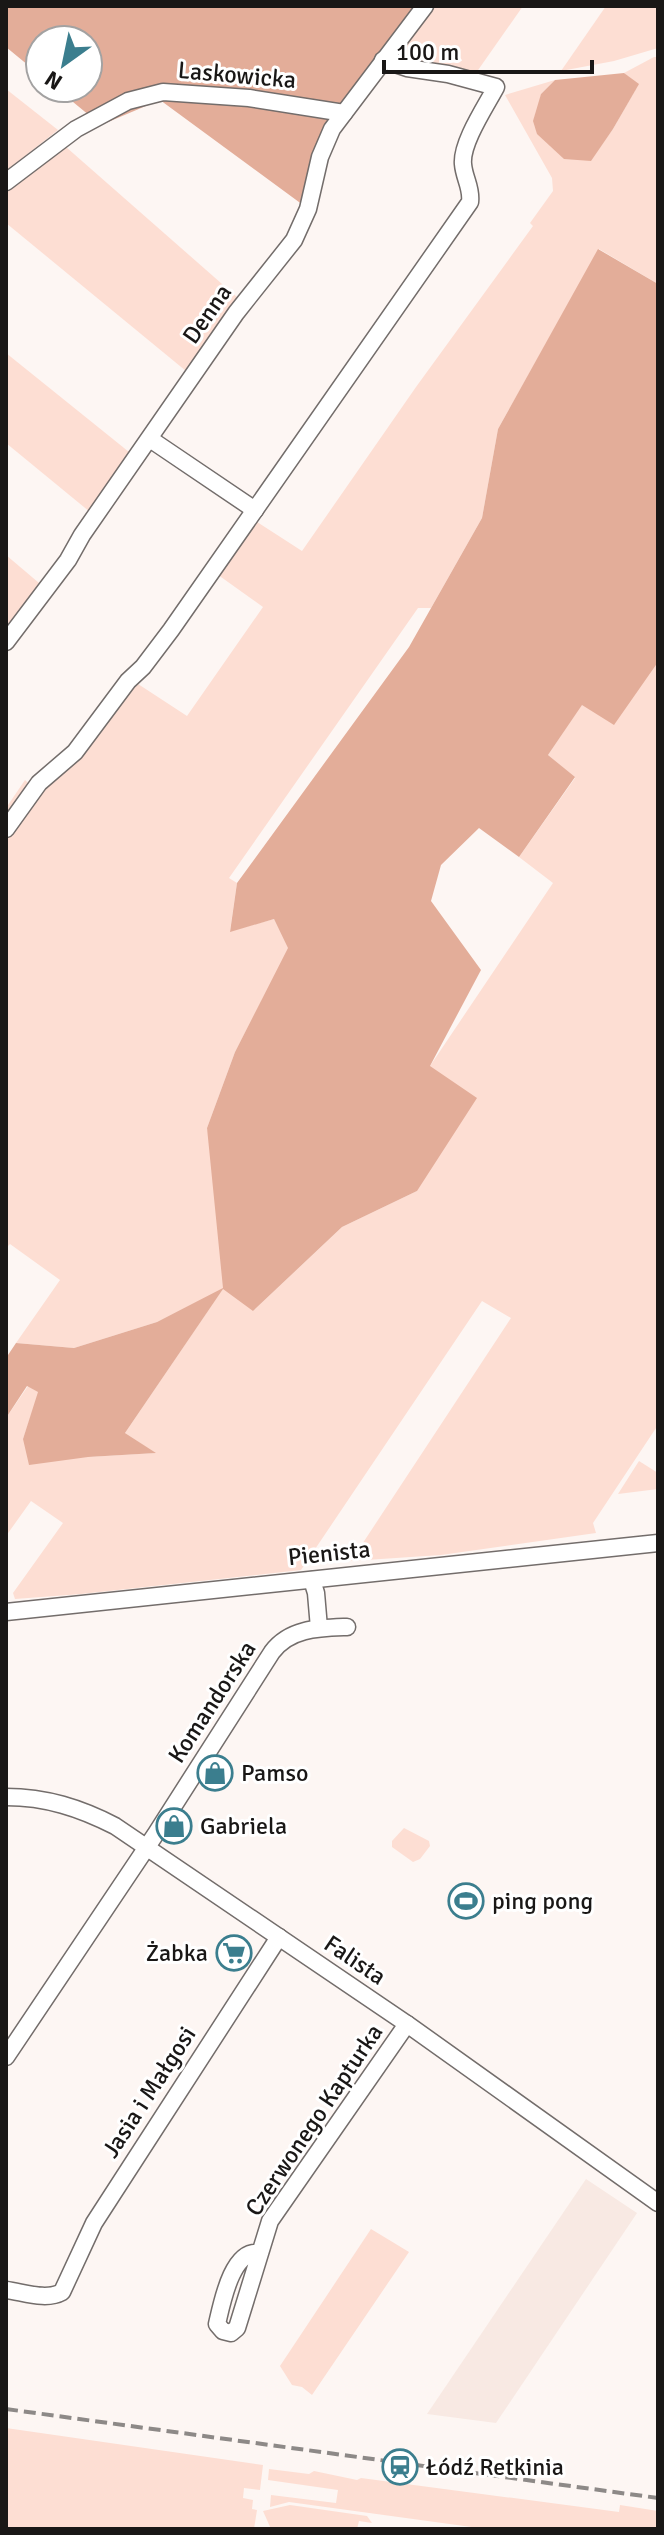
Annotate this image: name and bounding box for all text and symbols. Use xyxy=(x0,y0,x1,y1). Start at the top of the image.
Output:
north arrow xyxy=(24,24,104,104)
scale bar xyxy=(384,24,592,74)
text: 100 m xyxy=(396,37,459,67)
street label: Laskowicka xyxy=(177,55,297,95)
text: N xyxy=(40,65,67,96)
street label: Denna xyxy=(176,278,238,350)
street label: Pienista xyxy=(286,1534,372,1572)
street label: Komandorska xyxy=(161,1635,263,1769)
shop icon: Pamso xyxy=(196,1754,234,1792)
place label: Pamso xyxy=(241,1758,308,1788)
shop icon: Gabriela xyxy=(155,1807,193,1845)
place label: Gabriela xyxy=(200,1811,287,1841)
sports icon: ping pong xyxy=(447,1882,485,1920)
place label: ping pong xyxy=(492,1886,593,1916)
street label: Falista xyxy=(318,1928,392,1992)
supermarket icon: Żabka xyxy=(215,1934,253,1972)
place label: Żabka xyxy=(146,1938,208,1968)
street label: Czerwonego Kapturka xyxy=(239,2018,389,2222)
street label: Jasia i Małgosi xyxy=(95,2021,203,2163)
station icon: Łódź Retkinia xyxy=(381,2448,419,2486)
place label: Łódź Retkinia xyxy=(426,2452,564,2482)

